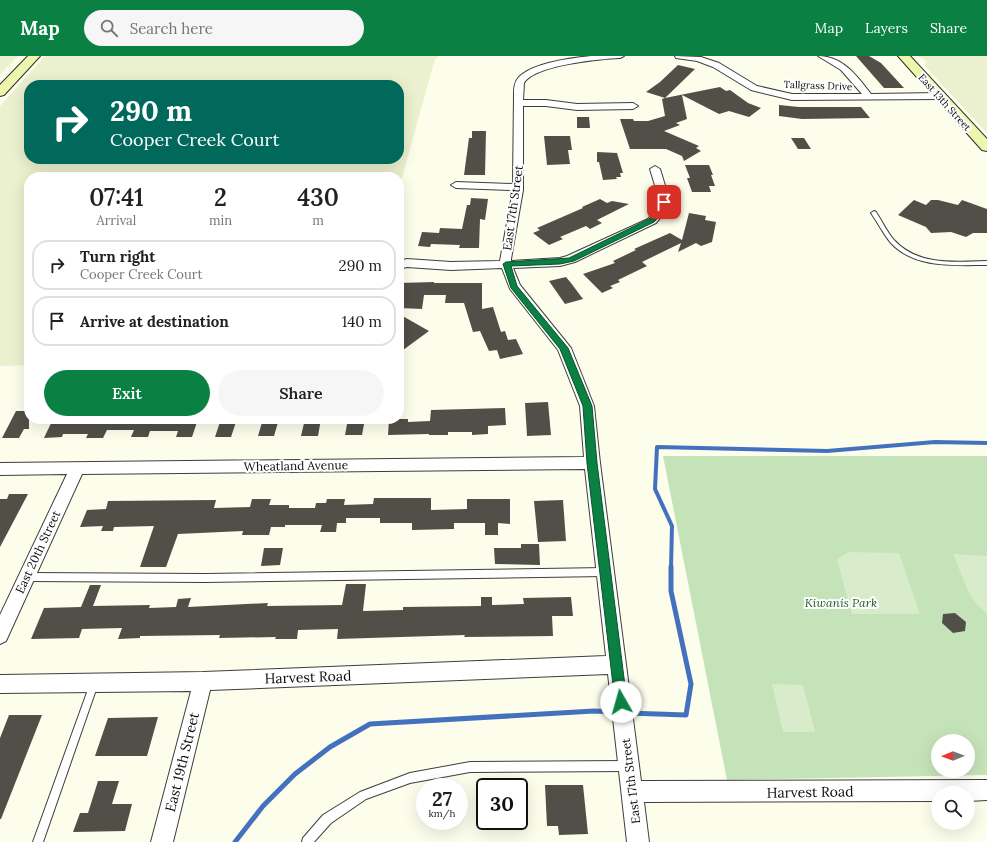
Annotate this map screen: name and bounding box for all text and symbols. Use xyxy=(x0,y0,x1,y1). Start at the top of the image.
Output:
search box xyxy=(84,10,364,46)
text: Map xyxy=(20,16,60,40)
icon: search xyxy=(98,17,120,39)
text: Search here xyxy=(130,19,213,38)
text: Map xyxy=(815,19,843,37)
text: Layers xyxy=(865,19,908,37)
text: Share xyxy=(930,19,967,37)
street label: East 13th Street xyxy=(916,71,974,134)
street label: Tallgrass Drive xyxy=(783,78,853,93)
text: 290 m xyxy=(110,93,192,129)
icon: right xyxy=(44,96,96,148)
text: Cooper Creek Court xyxy=(110,128,280,151)
street label: East 17th Street xyxy=(499,164,526,252)
text: 07:41 xyxy=(89,182,144,213)
text: 2 xyxy=(214,182,227,213)
text: 430 xyxy=(297,182,339,213)
pin xyxy=(647,185,681,219)
icon: arrive xyxy=(653,191,675,213)
text: Arrival xyxy=(97,212,136,229)
text: min xyxy=(209,212,232,229)
text: m xyxy=(312,212,324,229)
text: Turn right xyxy=(80,247,156,266)
icon: right xyxy=(46,254,68,276)
text: 290 m xyxy=(339,256,382,275)
text: Cooper Creek Court xyxy=(80,266,202,283)
icon: arrive xyxy=(46,310,68,332)
text: Arrive at destination xyxy=(80,312,229,331)
text: 140 m xyxy=(342,312,382,331)
button: Exit xyxy=(44,370,210,416)
button: Share xyxy=(218,370,384,416)
street label: Wheatland Avenue xyxy=(244,457,349,474)
street label: East 20th Street xyxy=(12,508,63,596)
park label: Kiwanis Park xyxy=(805,595,877,610)
street label: Harvest Road xyxy=(264,666,352,688)
position arrow xyxy=(600,681,642,723)
street label: East 19th Street xyxy=(161,710,203,814)
north arrow xyxy=(931,734,975,778)
map controls xyxy=(931,734,975,830)
street label: East 17th Street xyxy=(618,737,643,825)
speed limit sign: 30 xyxy=(476,778,528,830)
street label: Harvest Road xyxy=(766,782,854,802)
text: 27 xyxy=(432,786,452,811)
button: search xyxy=(931,786,975,830)
text: km/h xyxy=(428,807,456,820)

